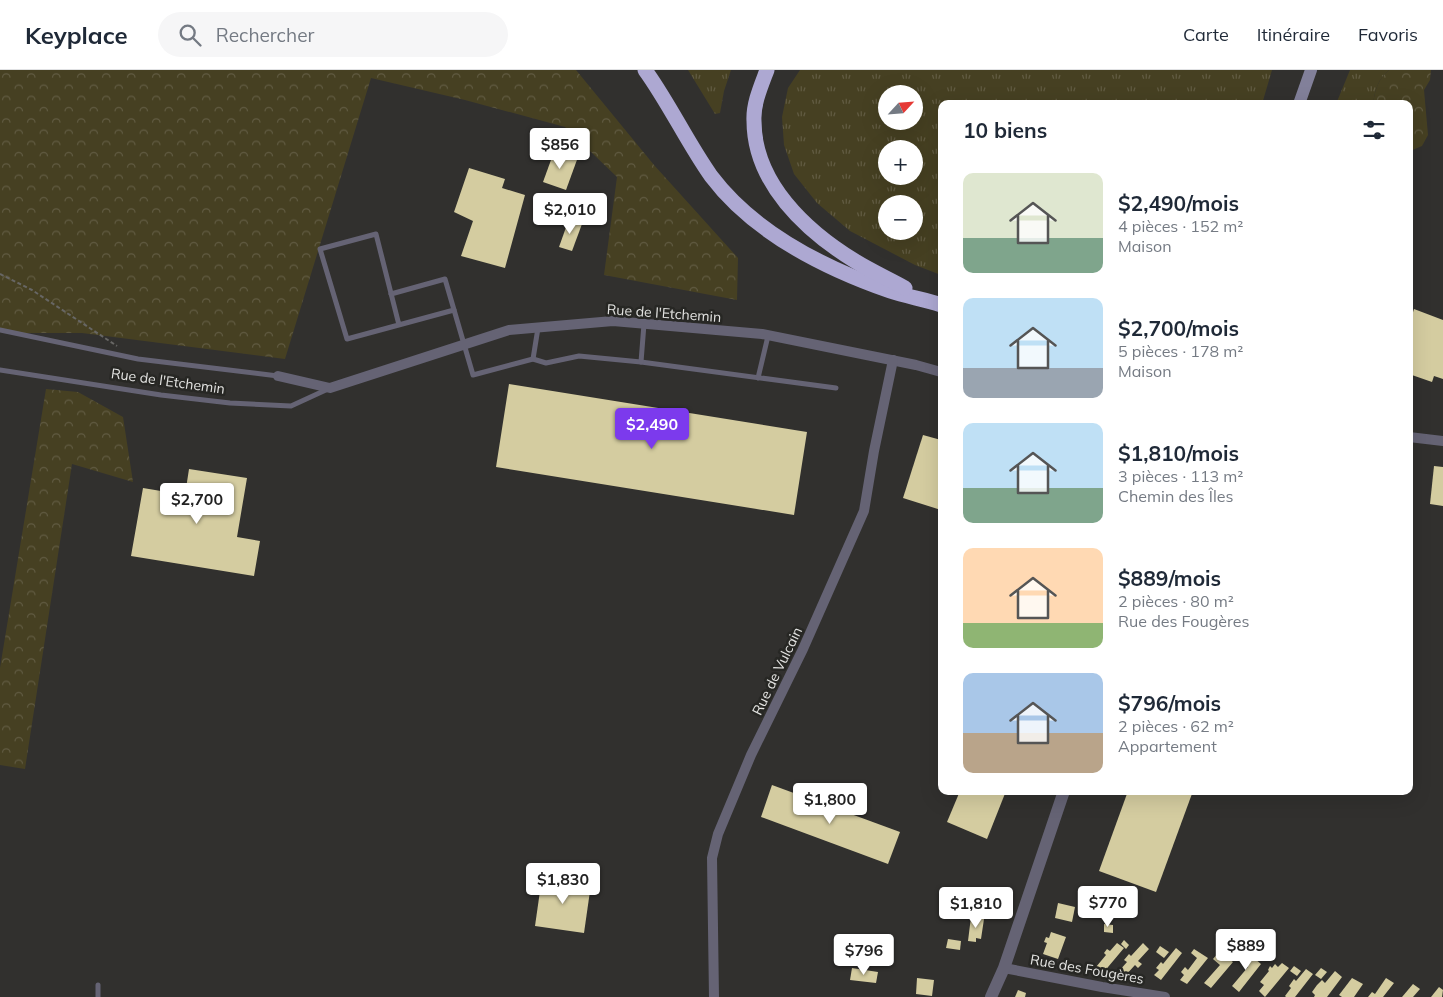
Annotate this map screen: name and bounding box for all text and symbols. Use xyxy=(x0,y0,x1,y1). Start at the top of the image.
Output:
search box xyxy=(158,12,508,57)
text: Keyplace xyxy=(25,20,128,50)
icon: search xyxy=(176,21,204,49)
text: Rechercher xyxy=(216,23,314,47)
text: Carte xyxy=(1183,23,1229,46)
text: Itinéraire xyxy=(1257,23,1330,46)
text: Favoris xyxy=(1358,23,1418,46)
north arrow xyxy=(878,85,922,130)
map controls xyxy=(878,85,923,240)
icon: filters xyxy=(1360,116,1388,144)
text: 10 biens xyxy=(963,117,1047,143)
pin: $856 xyxy=(530,128,590,170)
text: $856 xyxy=(541,134,579,154)
button: + xyxy=(878,140,923,185)
text: $2,490/mois xyxy=(1118,190,1239,216)
pin: $2,010 xyxy=(529,192,611,235)
icon: home xyxy=(1003,193,1063,253)
button: − xyxy=(878,195,923,240)
text: $2,010 xyxy=(544,199,596,219)
text: 4 pièces · 152 m² xyxy=(1118,216,1243,236)
text: Maison xyxy=(1118,236,1172,256)
street label: Rue de l'Etchemin xyxy=(606,300,722,326)
text: $2,700/mois xyxy=(1118,315,1239,341)
icon: home xyxy=(1003,318,1063,378)
text: 5 pièces · 178 m² xyxy=(1118,341,1243,361)
text: Maison xyxy=(1118,361,1172,381)
street label: Rue de l'Etchemin xyxy=(110,364,226,398)
pin: $2,490 xyxy=(611,408,693,450)
text: $2,490 xyxy=(626,414,678,434)
text: $1,810/mois xyxy=(1118,440,1239,466)
icon: home xyxy=(1003,443,1063,503)
text: 3 pièces · 113 m² xyxy=(1118,466,1243,486)
pin: $2,700 xyxy=(156,482,238,525)
text: Chemin des Îles xyxy=(1118,486,1233,506)
text: $2,700 xyxy=(171,489,223,509)
text: $889/mois xyxy=(1118,565,1221,591)
icon: home xyxy=(1003,568,1063,628)
text: 2 pièces · 80 m² xyxy=(1118,591,1234,611)
text: Rue des Fougères xyxy=(1118,611,1249,631)
street label: Rue de Vulcain xyxy=(748,624,806,718)
text: $796/mois xyxy=(1118,690,1221,716)
icon: home xyxy=(1003,693,1063,753)
text: 2 pièces · 62 m² xyxy=(1118,716,1234,736)
text: Appartement xyxy=(1118,736,1217,756)
pin: $1,800 xyxy=(789,782,871,825)
text: $1,800 xyxy=(804,789,856,809)
pin: $1,830 xyxy=(522,862,604,905)
text: $1,830 xyxy=(537,869,589,889)
pin: $1,810 xyxy=(935,886,1017,929)
pin: $770 xyxy=(1078,886,1138,928)
text: $770 xyxy=(1089,892,1127,912)
text: $1,810 xyxy=(950,893,1002,913)
pin: $889 xyxy=(1216,928,1276,971)
pin: $796 xyxy=(834,934,894,976)
text: $889 xyxy=(1227,935,1265,955)
text: $796 xyxy=(845,940,883,960)
street label: Rue des Fougères xyxy=(1029,950,1145,988)

